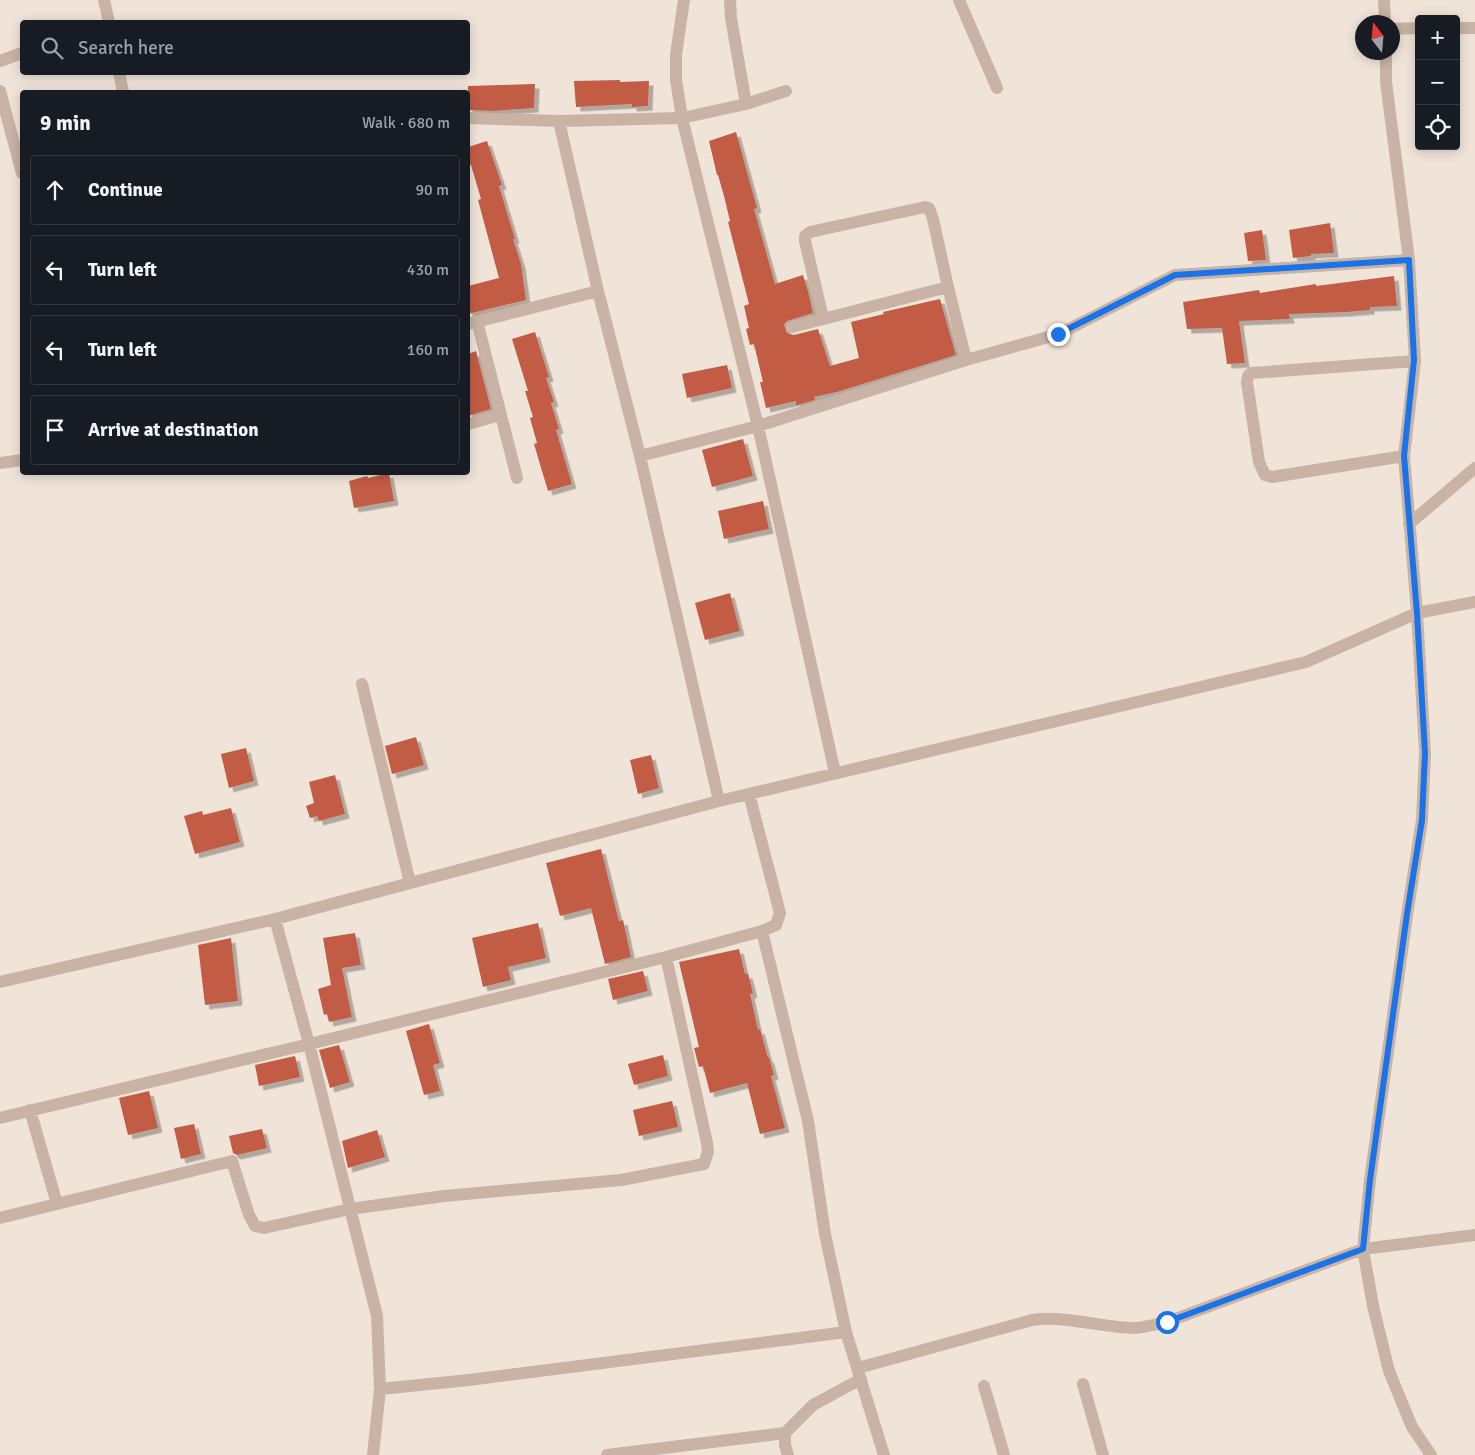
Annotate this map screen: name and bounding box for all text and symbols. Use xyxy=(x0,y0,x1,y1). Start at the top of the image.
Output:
north arrow xyxy=(1355,15,1400,60)
map controls xyxy=(1415,15,1460,150)
button: + xyxy=(1415,15,1460,60)
search box xyxy=(20,20,470,75)
icon: search xyxy=(38,34,66,62)
text: Search here xyxy=(78,36,174,60)
button: − xyxy=(1415,60,1460,105)
button: locate xyxy=(1415,105,1460,150)
text: 9 min xyxy=(40,110,91,136)
text: Walk · 680 m xyxy=(362,113,450,133)
icon: ahead xyxy=(41,176,69,204)
text: Continue xyxy=(88,178,163,202)
text: 90 m xyxy=(415,180,449,200)
icon: left xyxy=(41,256,69,284)
text: Turn left xyxy=(88,258,157,282)
text: 430 m xyxy=(407,260,449,280)
route end xyxy=(1047,323,1070,346)
icon: left xyxy=(41,336,69,364)
text: Turn left xyxy=(88,338,157,362)
text: 160 m xyxy=(407,340,449,360)
icon: arrive xyxy=(41,416,69,444)
text: Arrive at destination xyxy=(88,418,259,442)
route start xyxy=(1156,1311,1179,1334)

